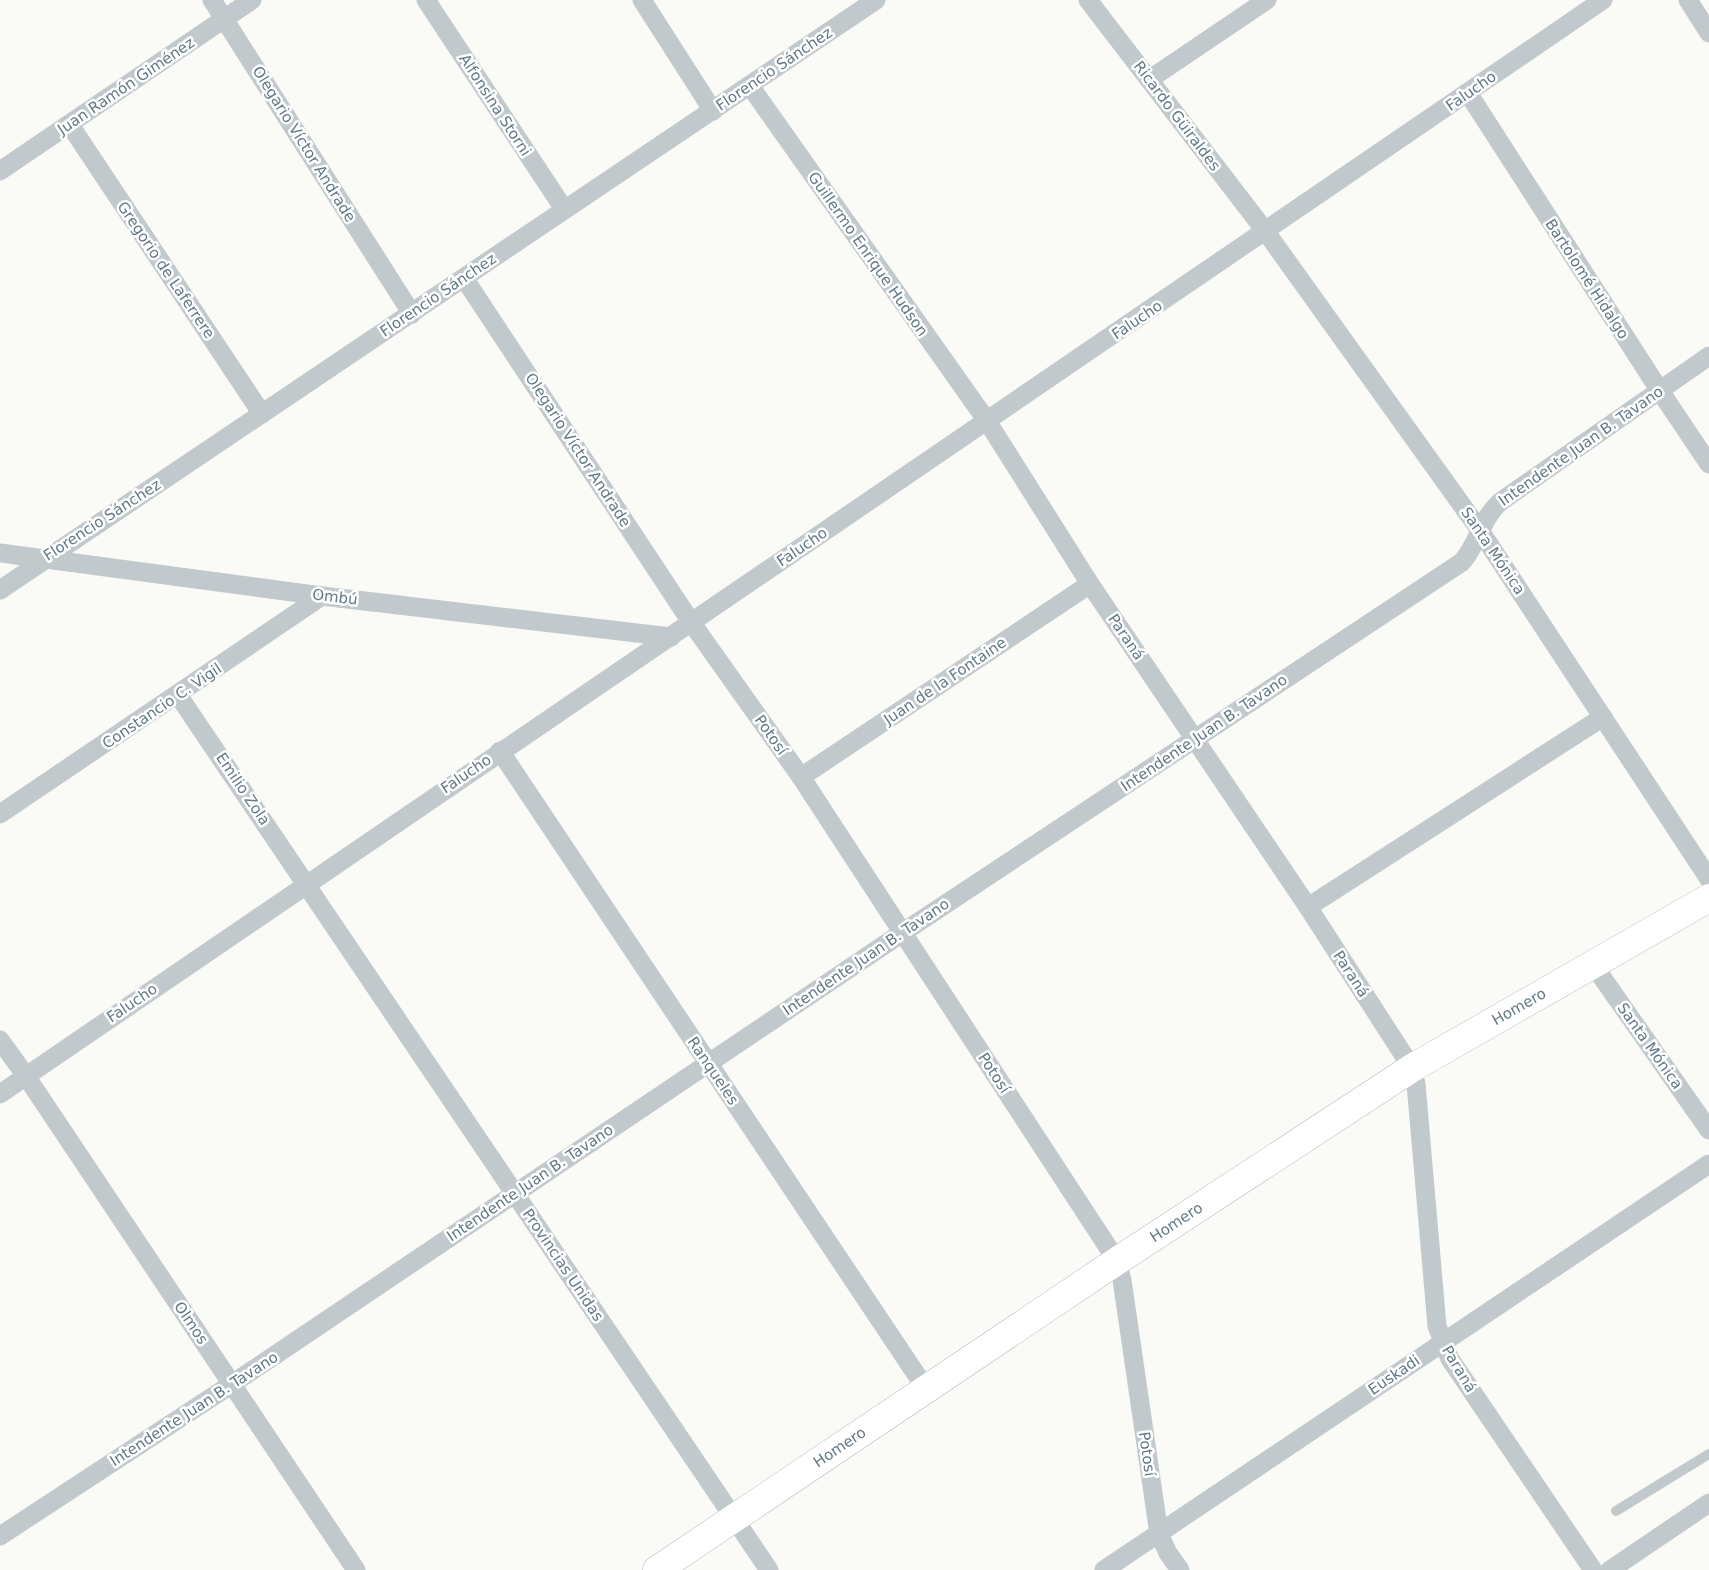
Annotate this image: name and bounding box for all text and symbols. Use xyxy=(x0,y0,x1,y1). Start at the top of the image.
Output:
street label: Florencio Sánchez xyxy=(713,23,836,114)
street label: Juan Ramón Giménez xyxy=(53,33,198,139)
street label: Alfonsina Storni xyxy=(455,51,535,159)
street label: Ricardo Güiraldes xyxy=(1130,58,1224,175)
street label: Olegario Víctor Andrade xyxy=(249,63,359,225)
street label: Falucho xyxy=(1442,67,1500,115)
street label: Guillermo Enrique Hudson xyxy=(804,168,932,340)
street label: Gregorio de Laferrere xyxy=(113,198,219,342)
street label: Bartolomé Hidalgo xyxy=(1541,216,1633,342)
street label: Florencio Sánchez xyxy=(377,249,500,340)
street label: Falucho xyxy=(1108,297,1166,343)
street label: Olegario Víctor Andrade xyxy=(521,370,635,530)
street label: Intendente Juan B. Tavano xyxy=(1495,382,1667,510)
street label: Florencio Sánchez xyxy=(40,475,164,565)
street label: Santa Mónica xyxy=(1457,504,1529,598)
street label: Falucho xyxy=(773,524,831,570)
street label: Ombú xyxy=(311,585,359,609)
street label: Paraná xyxy=(1104,611,1148,663)
street label: Juan de la Fontaine xyxy=(880,633,1010,729)
street label: Constancio C. Vigil xyxy=(99,659,225,753)
street label: Intendente Juan B. Tavano xyxy=(1118,671,1290,795)
street label: Potosí xyxy=(751,712,792,759)
street label: Emilio Zola xyxy=(212,749,274,829)
street label: Falucho xyxy=(437,751,495,797)
street label: Intendente Juan B. Tavano xyxy=(780,895,952,1019)
street label: Paraná xyxy=(1329,947,1373,1001)
street label: Falucho xyxy=(103,980,161,1026)
street label: Homero xyxy=(1489,984,1549,1029)
street label: Santa Mónica xyxy=(1614,999,1686,1093)
street label: Ranqueles xyxy=(684,1034,742,1109)
street label: Potosí xyxy=(974,1049,1014,1097)
street label: Intendente Juan B. Tavano xyxy=(444,1121,616,1245)
street label: Homero xyxy=(1147,1198,1206,1246)
street label: Provincias Unidas xyxy=(519,1205,607,1325)
street label: Olmos xyxy=(170,1298,212,1348)
street label: Paraná xyxy=(1438,1342,1480,1396)
street label: Intendente Juan B. Tavano xyxy=(107,1348,281,1470)
street label: Euskadi xyxy=(1365,1351,1423,1399)
street label: Homero xyxy=(810,1423,869,1471)
street label: Potosí xyxy=(1135,1431,1159,1478)

